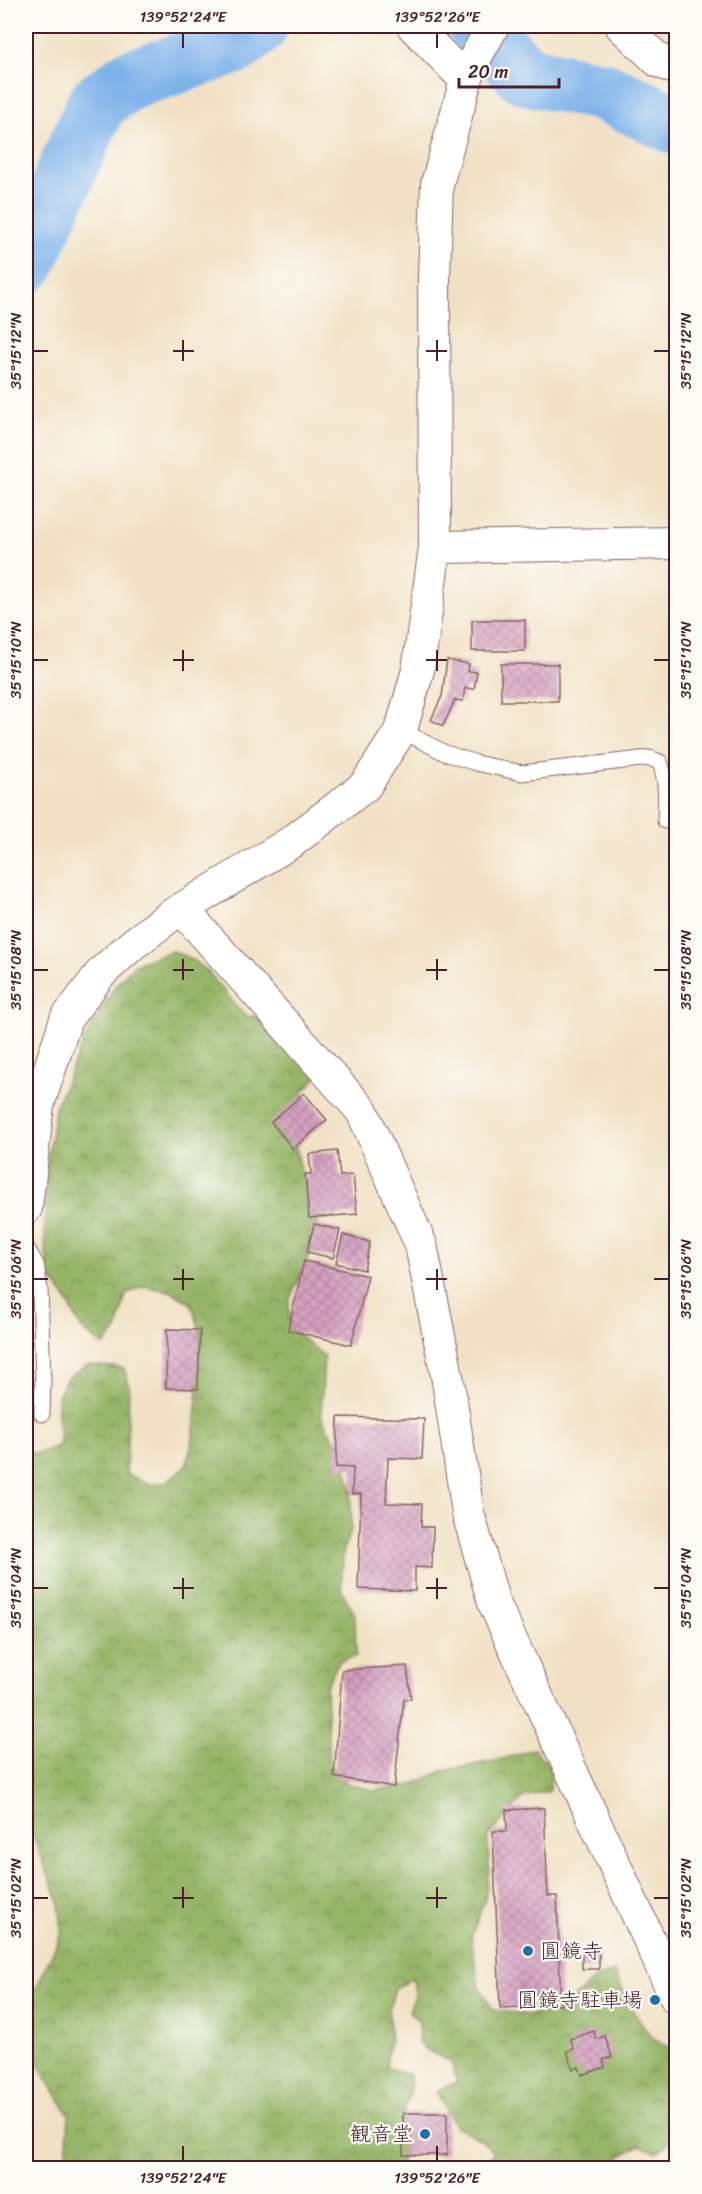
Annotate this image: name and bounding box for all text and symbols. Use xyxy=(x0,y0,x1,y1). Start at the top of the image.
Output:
text: 139°52'24"E xyxy=(140,4,228,30)
text: 139°52'26"E xyxy=(394,4,481,30)
scale bar xyxy=(459,51,560,89)
text: 20 m xyxy=(468,56,508,88)
text: 35°15'12"N xyxy=(3,312,29,389)
text: 35°15'12"N xyxy=(673,312,699,389)
text: 35°15'10"N xyxy=(3,621,29,699)
text: 35°15'10"N xyxy=(673,621,699,699)
text: 35°15'08"N xyxy=(3,929,29,1010)
text: 35°15'08"N xyxy=(673,929,699,1010)
text: 35°15'06"N xyxy=(3,1239,29,1319)
text: 35°15'06"N xyxy=(673,1239,699,1319)
text: 35°15'04"N xyxy=(3,1547,29,1628)
text: 35°15'04"N xyxy=(673,1547,699,1628)
text: 35°15'02"N xyxy=(3,1858,29,1938)
text: 35°15'02"N xyxy=(673,1858,699,1938)
place label: 圓鏡寺 xyxy=(540,1932,603,1970)
marker: 圓鏡寺 xyxy=(521,1944,535,1958)
place label: 圓鏡寺駐車場 xyxy=(517,1981,643,2019)
marker: 圓鏡寺駐車場 xyxy=(648,1993,662,2007)
place label: 観音堂 xyxy=(350,2115,413,2153)
marker: 観音堂 xyxy=(418,2127,432,2141)
text: 139°52'24"E xyxy=(140,2165,228,2191)
text: 139°52'26"E xyxy=(394,2165,481,2191)

